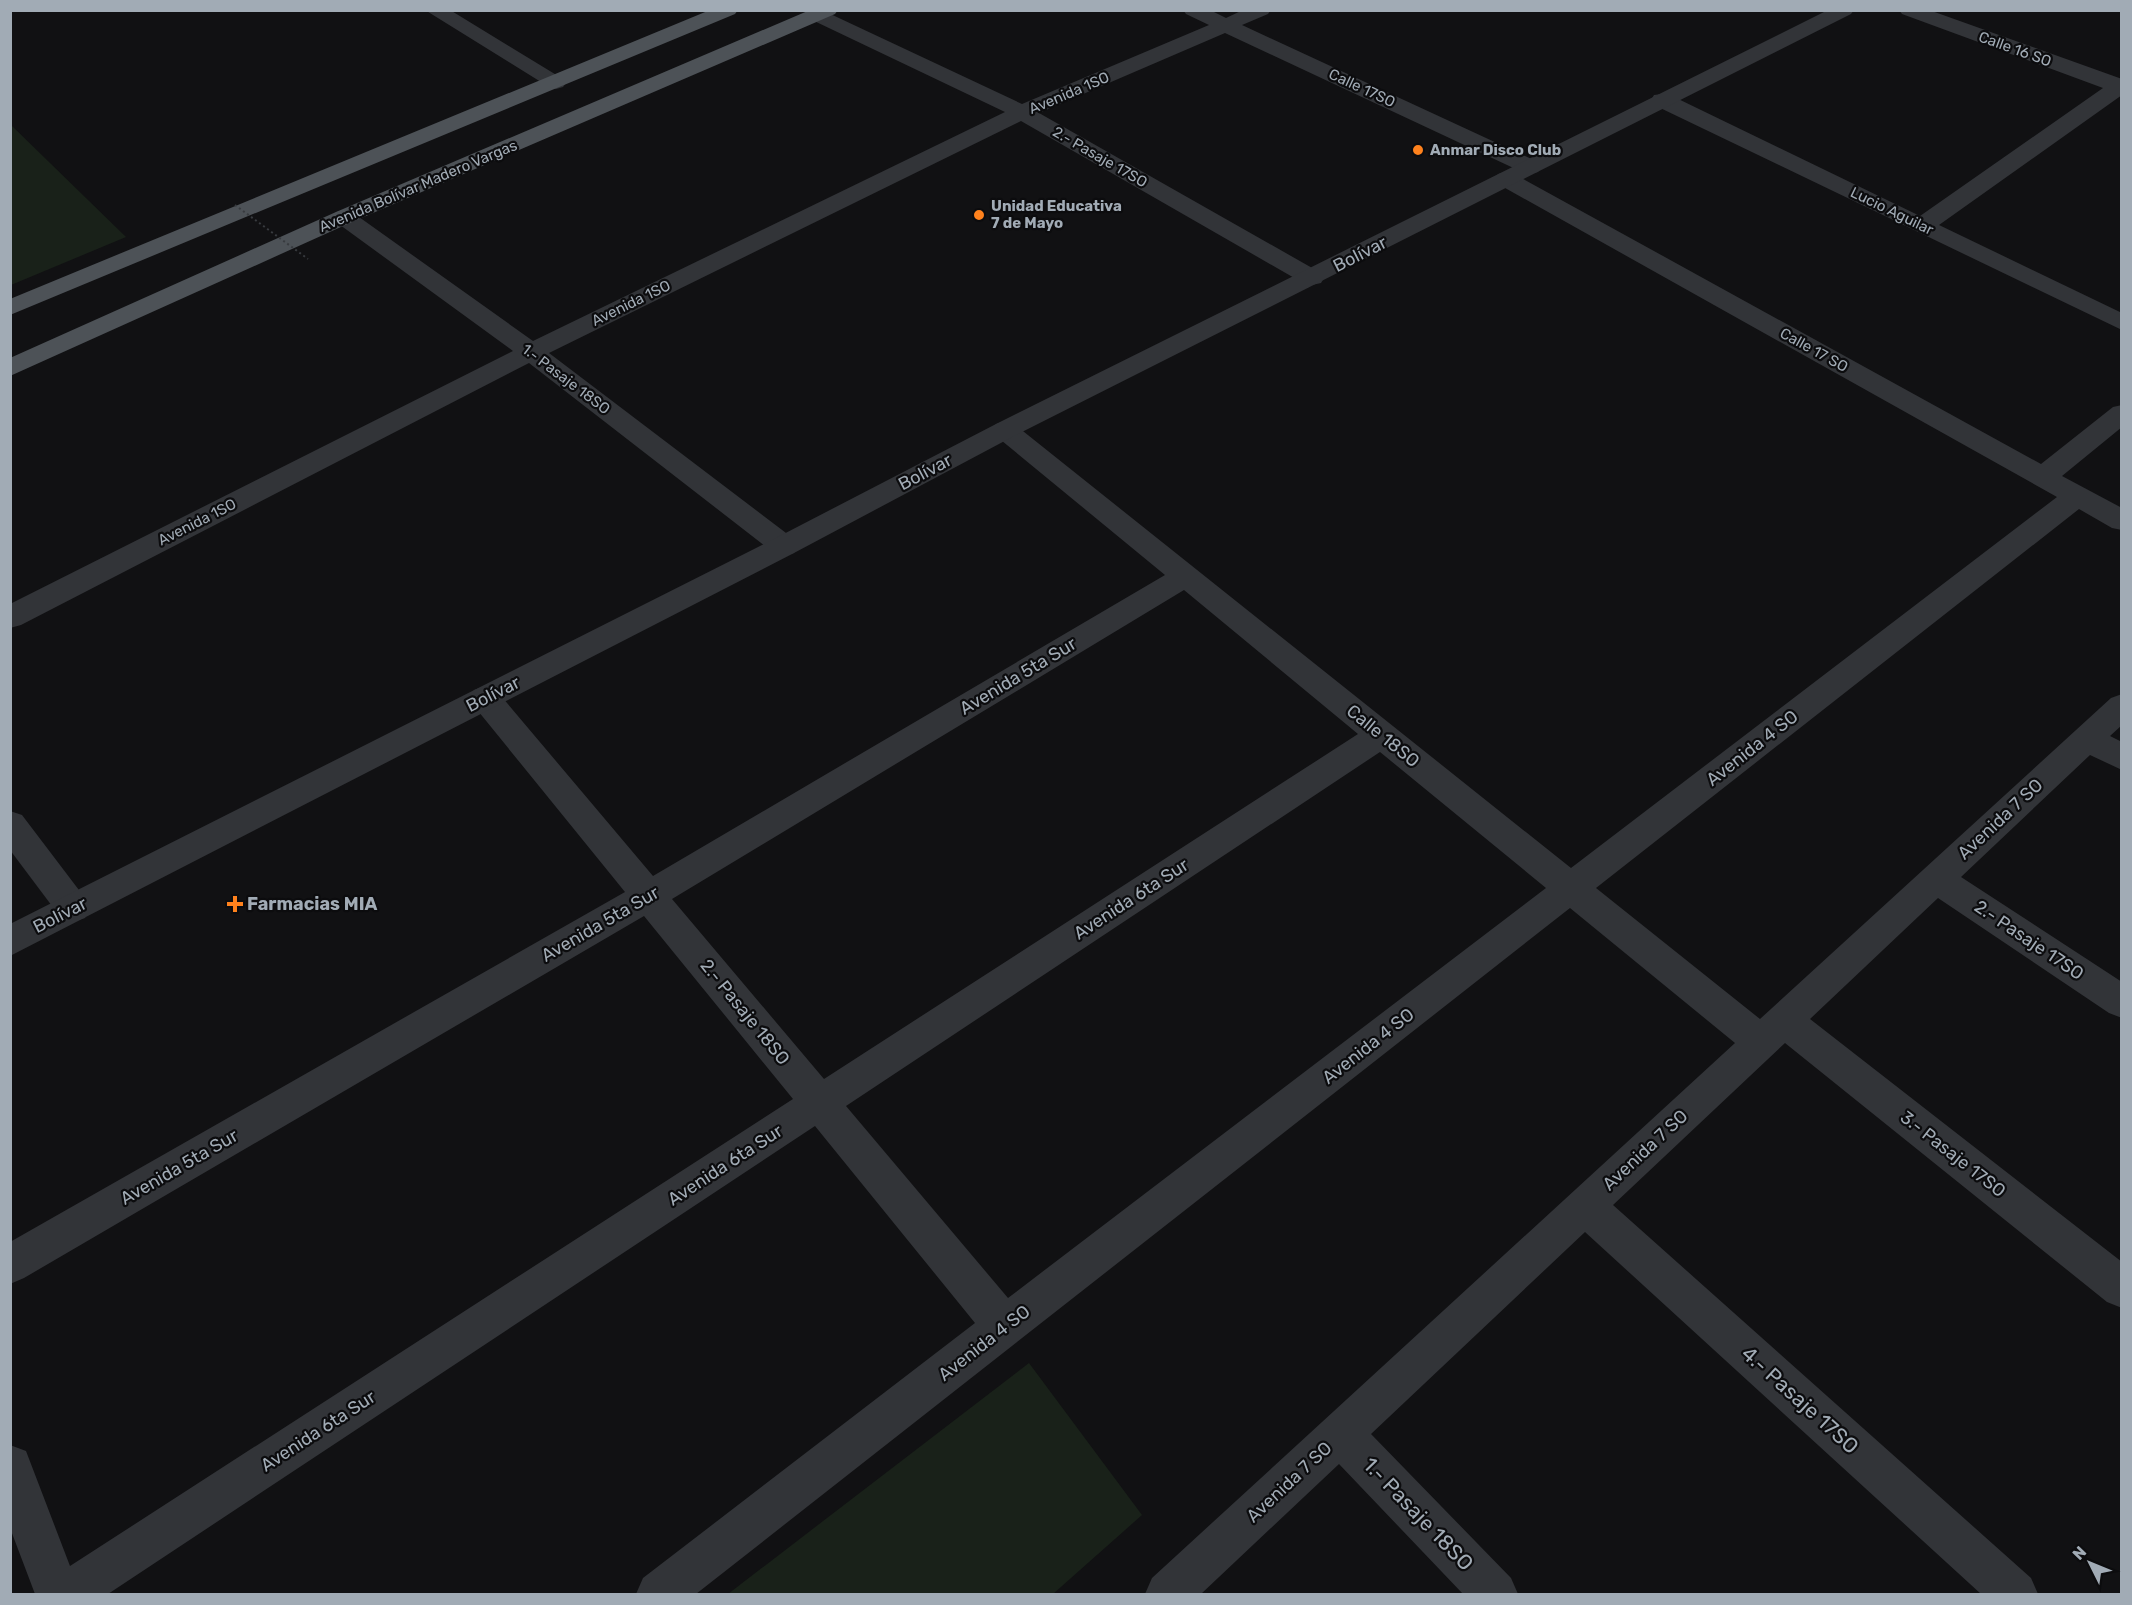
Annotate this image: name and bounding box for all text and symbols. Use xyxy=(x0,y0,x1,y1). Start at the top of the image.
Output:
street label: Calle 16 SO xyxy=(1976,28,2054,70)
street label: Calle 17SO xyxy=(1326,65,1398,111)
street label: Avenida 1SO xyxy=(1026,68,1112,118)
street label: 2.- Pasaje 17SO xyxy=(1050,123,1150,191)
street label: Avenida Bolívar Madero Vargas xyxy=(316,136,520,236)
place label: Anmar Disco Club xyxy=(1430,141,1561,159)
marker: Anmar Disco Club xyxy=(1411,143,1425,157)
street label: Lucio Aguilar xyxy=(1848,183,1937,239)
place label: Unidad Educativa 7 de Mayo xyxy=(991,197,1122,232)
marker: Unidad Educativa 7 de Mayo xyxy=(972,208,986,222)
street label: Bolívar xyxy=(1329,231,1391,277)
street label: Avenida 1SO xyxy=(589,276,673,330)
street label: Calle 17 SO xyxy=(1777,324,1851,376)
street label: 1.- Pasaje 18SO xyxy=(518,340,614,418)
street label: Bolívar xyxy=(894,449,956,495)
street label: Avenida 1SO xyxy=(155,495,239,549)
street label: Avenida 5ta Sur xyxy=(956,632,1081,720)
street label: Bolívar xyxy=(462,671,524,717)
street label: Calle 18SO xyxy=(1342,700,1424,772)
street label: Avenida 4 SO xyxy=(1702,705,1802,791)
street label: Avenida 7 SO xyxy=(1953,774,2047,864)
street label: Avenida 6ta Sur xyxy=(1069,854,1193,944)
street label: Avenida 5ta Sur xyxy=(537,881,663,967)
street label: Bolívar xyxy=(29,892,91,938)
place label: Farmacias MIA xyxy=(247,893,378,915)
street label: 2.- Pasaje 17SO xyxy=(1970,895,2088,985)
marker: Farmacias MIA xyxy=(228,897,242,911)
street label: 2.- Pasaje 18SO xyxy=(696,955,794,1069)
street label: Avenida 4 SO xyxy=(1318,1003,1418,1089)
street label: Avenida 7 SO xyxy=(1598,1105,1692,1195)
street label: 3.- Pasaje 17SO xyxy=(1896,1106,2010,1202)
street label: Avenida 6ta Sur xyxy=(663,1120,787,1210)
street label: Avenida 5ta Sur xyxy=(116,1124,242,1210)
street label: Avenida 4 SO xyxy=(934,1300,1034,1386)
street label: 4.- Pasaje 17SO xyxy=(1737,1341,1864,1459)
street label: Avenida 6ta Sur xyxy=(256,1386,380,1476)
street label: Avenida 7 SO xyxy=(1242,1437,1336,1527)
street label: 1.- Pasaje 18SO xyxy=(1358,1452,1479,1575)
north arrow xyxy=(2060,1533,2120,1593)
text: N xyxy=(2069,1542,2090,1564)

